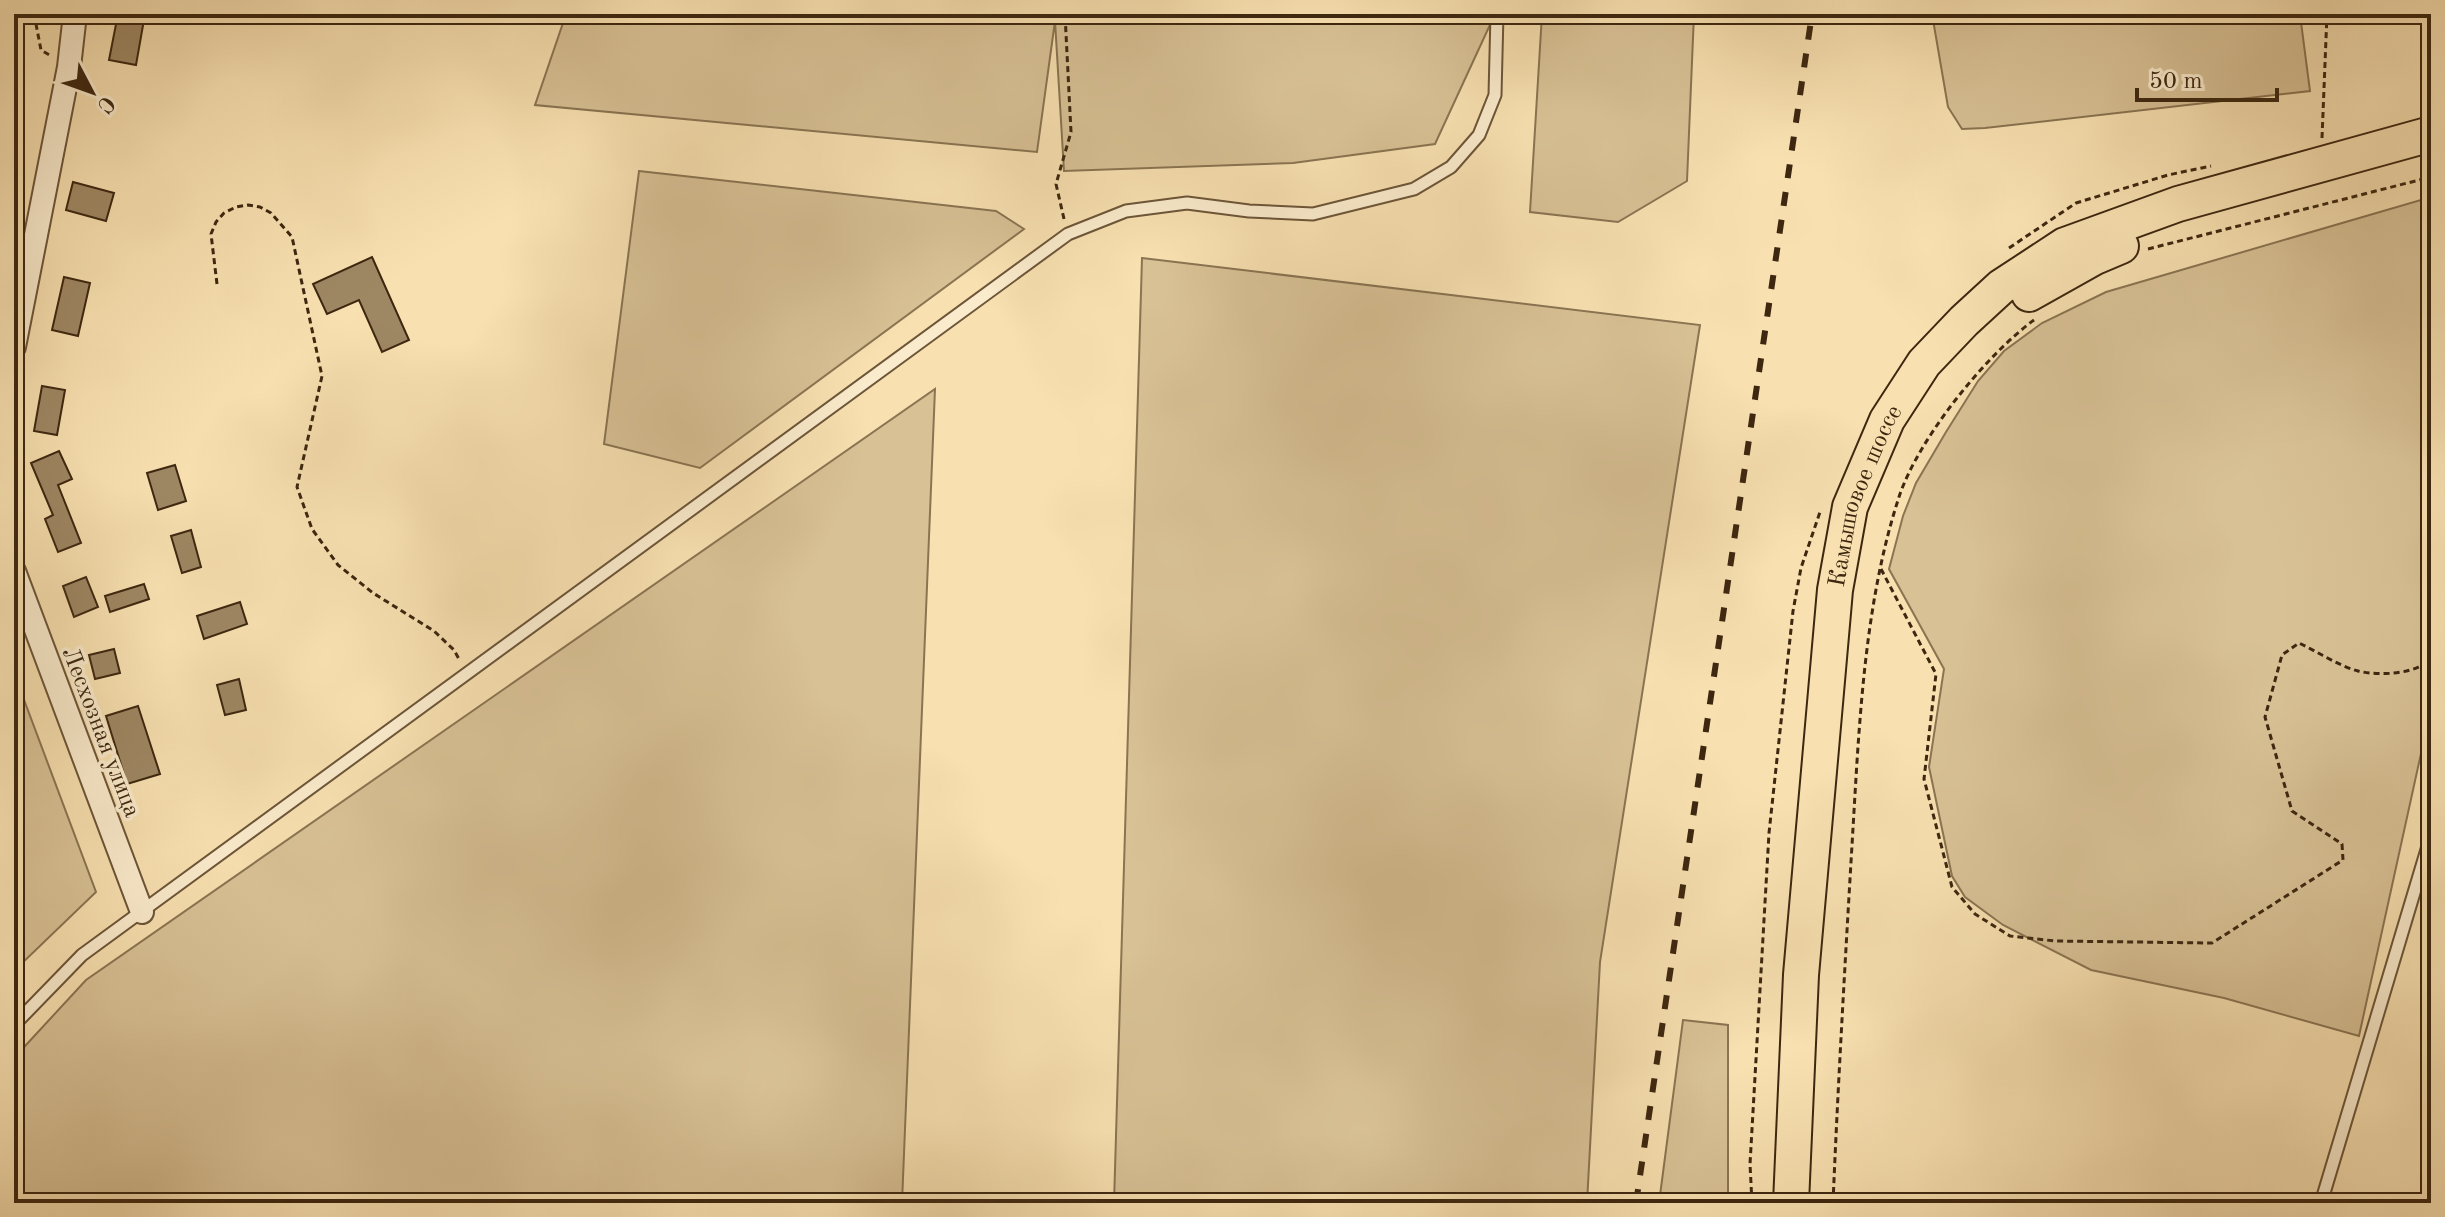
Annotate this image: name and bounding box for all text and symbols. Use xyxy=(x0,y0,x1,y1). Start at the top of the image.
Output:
north arrow xyxy=(52,52,132,132)
scale bar xyxy=(2137,52,2277,102)
text: 50 m xyxy=(2149,70,2203,94)
text: С xyxy=(93,91,119,117)
street label: Камышовое шоссе xyxy=(1826,401,1908,589)
street label: Лесхозная улица xyxy=(57,644,144,821)

